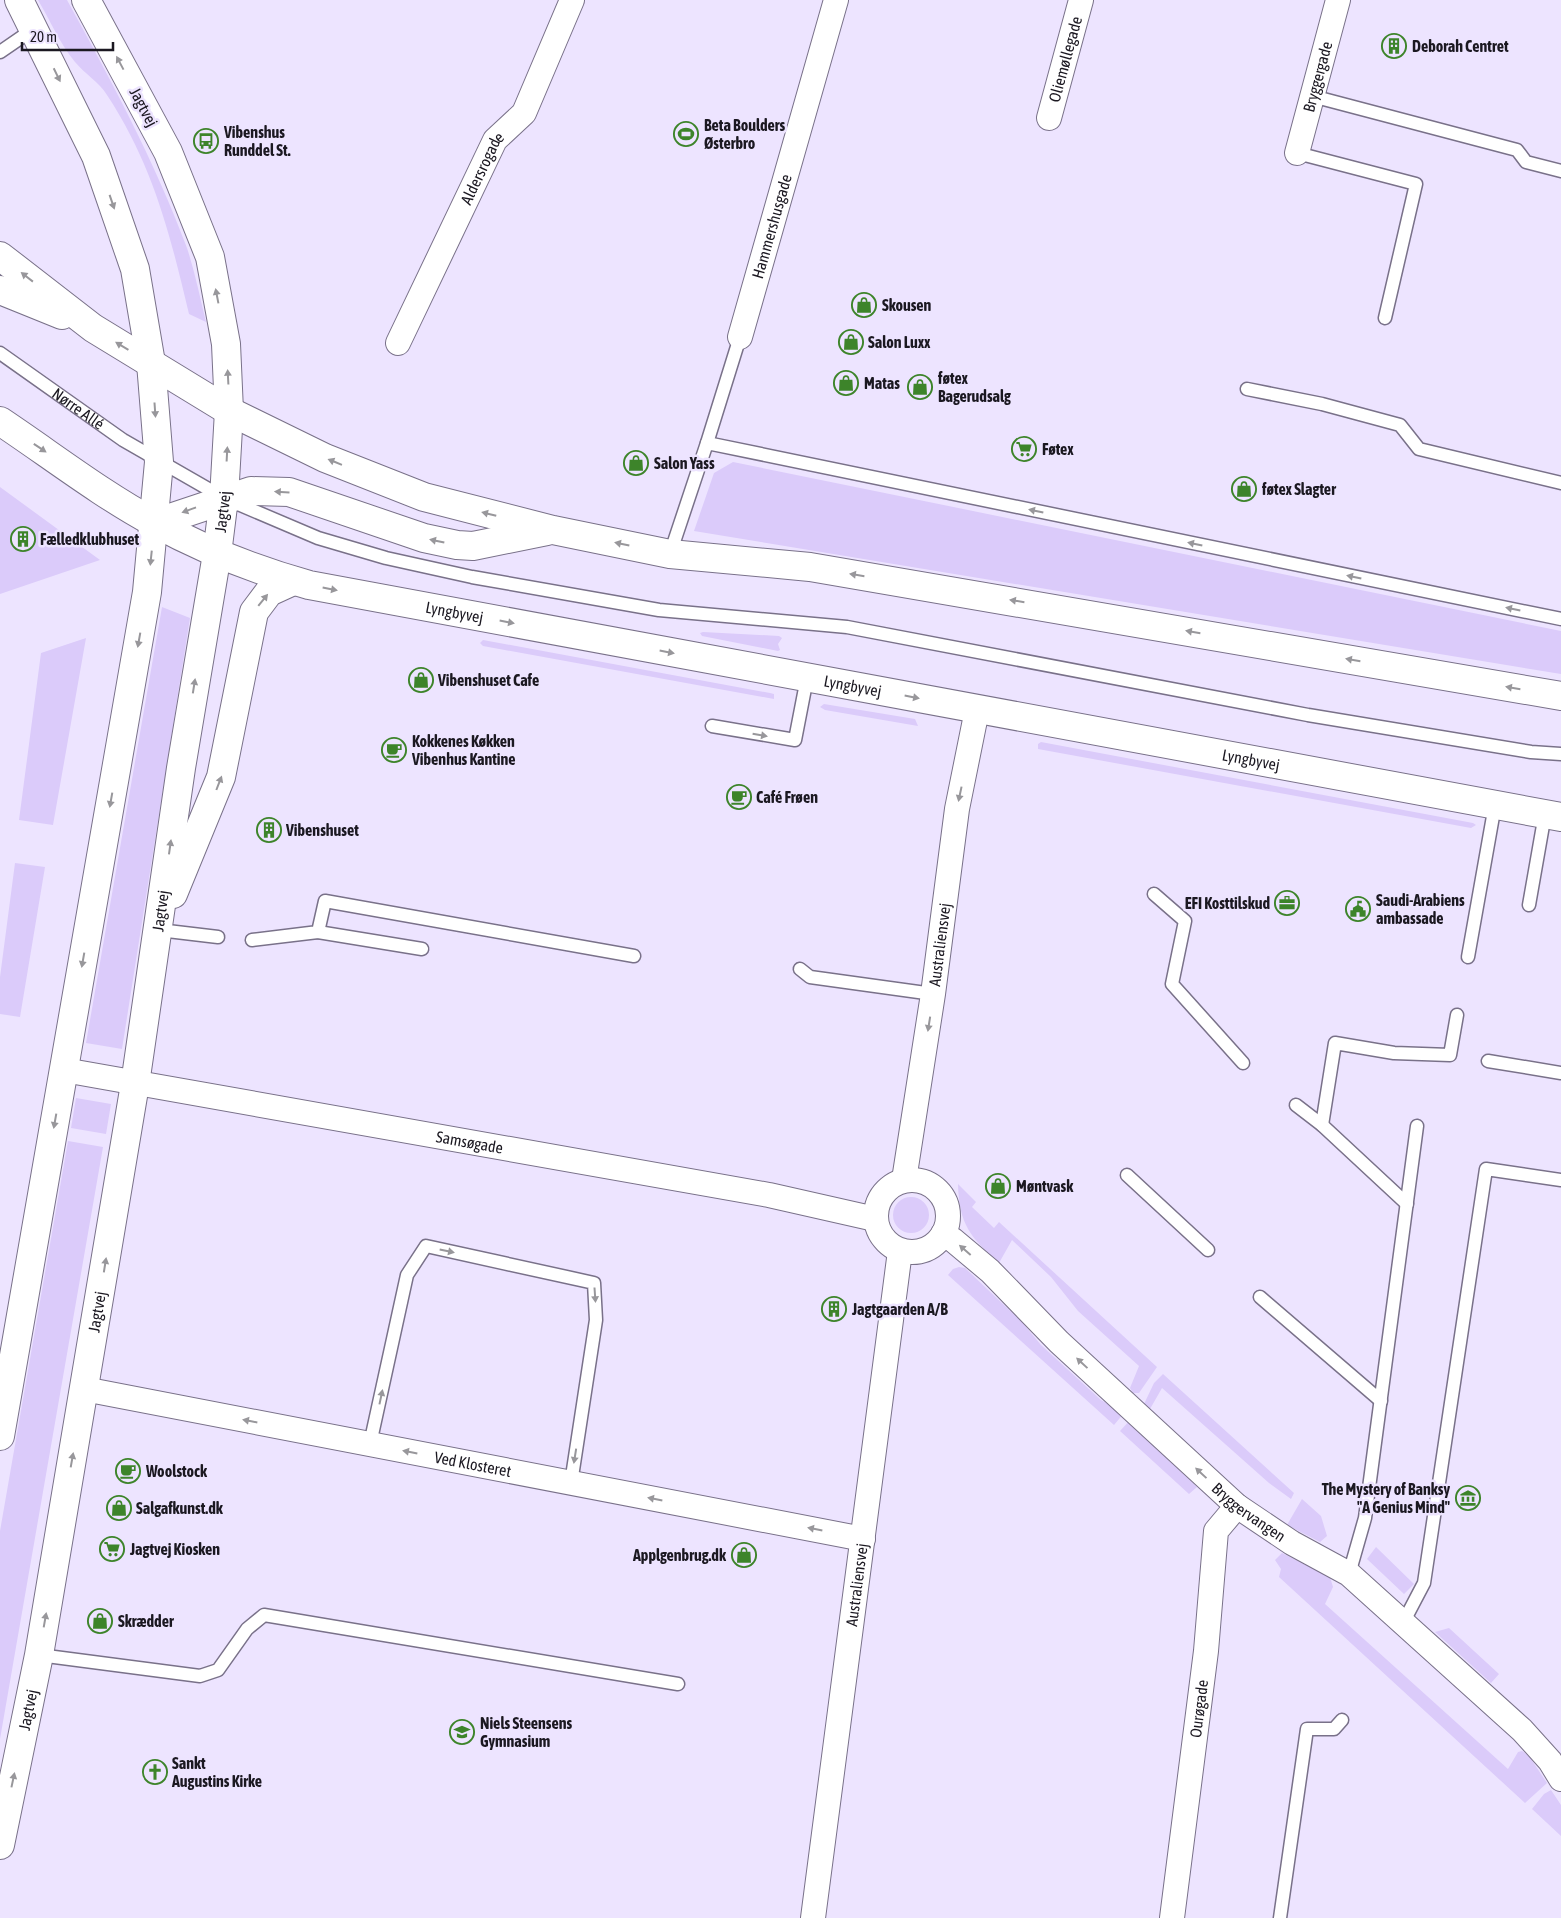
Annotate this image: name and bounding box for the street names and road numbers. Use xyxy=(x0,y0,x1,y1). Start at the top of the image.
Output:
street label: Oliemøllegade xyxy=(1045,14,1085,104)
street label: Bryggergade xyxy=(1299,39,1336,114)
street label: Jagtvej xyxy=(125,84,162,130)
street label: Aldersrogade xyxy=(457,128,507,207)
street label: Hammershusgade xyxy=(748,172,795,281)
street label: Nørre Allé xyxy=(49,384,108,433)
street label: Jagtvej xyxy=(211,491,234,533)
street label: Lyngbyvej xyxy=(424,598,485,627)
street label: Lyngbyvej xyxy=(822,672,883,701)
street label: Lyngbyvej xyxy=(1221,745,1281,775)
street label: Jagtvej xyxy=(148,889,173,933)
street label: Australiensvej xyxy=(925,902,955,987)
street label: Samsøgade xyxy=(435,1127,505,1157)
street label: Jagtvej xyxy=(84,1290,110,1334)
street label: Ved Klosteret xyxy=(433,1448,513,1480)
street label: Bryggervangen xyxy=(1208,1479,1289,1545)
street label: Australiensvej xyxy=(842,1542,872,1627)
street label: Ourøgade xyxy=(1186,1679,1211,1739)
street label: Jagtvej xyxy=(15,1688,42,1732)

